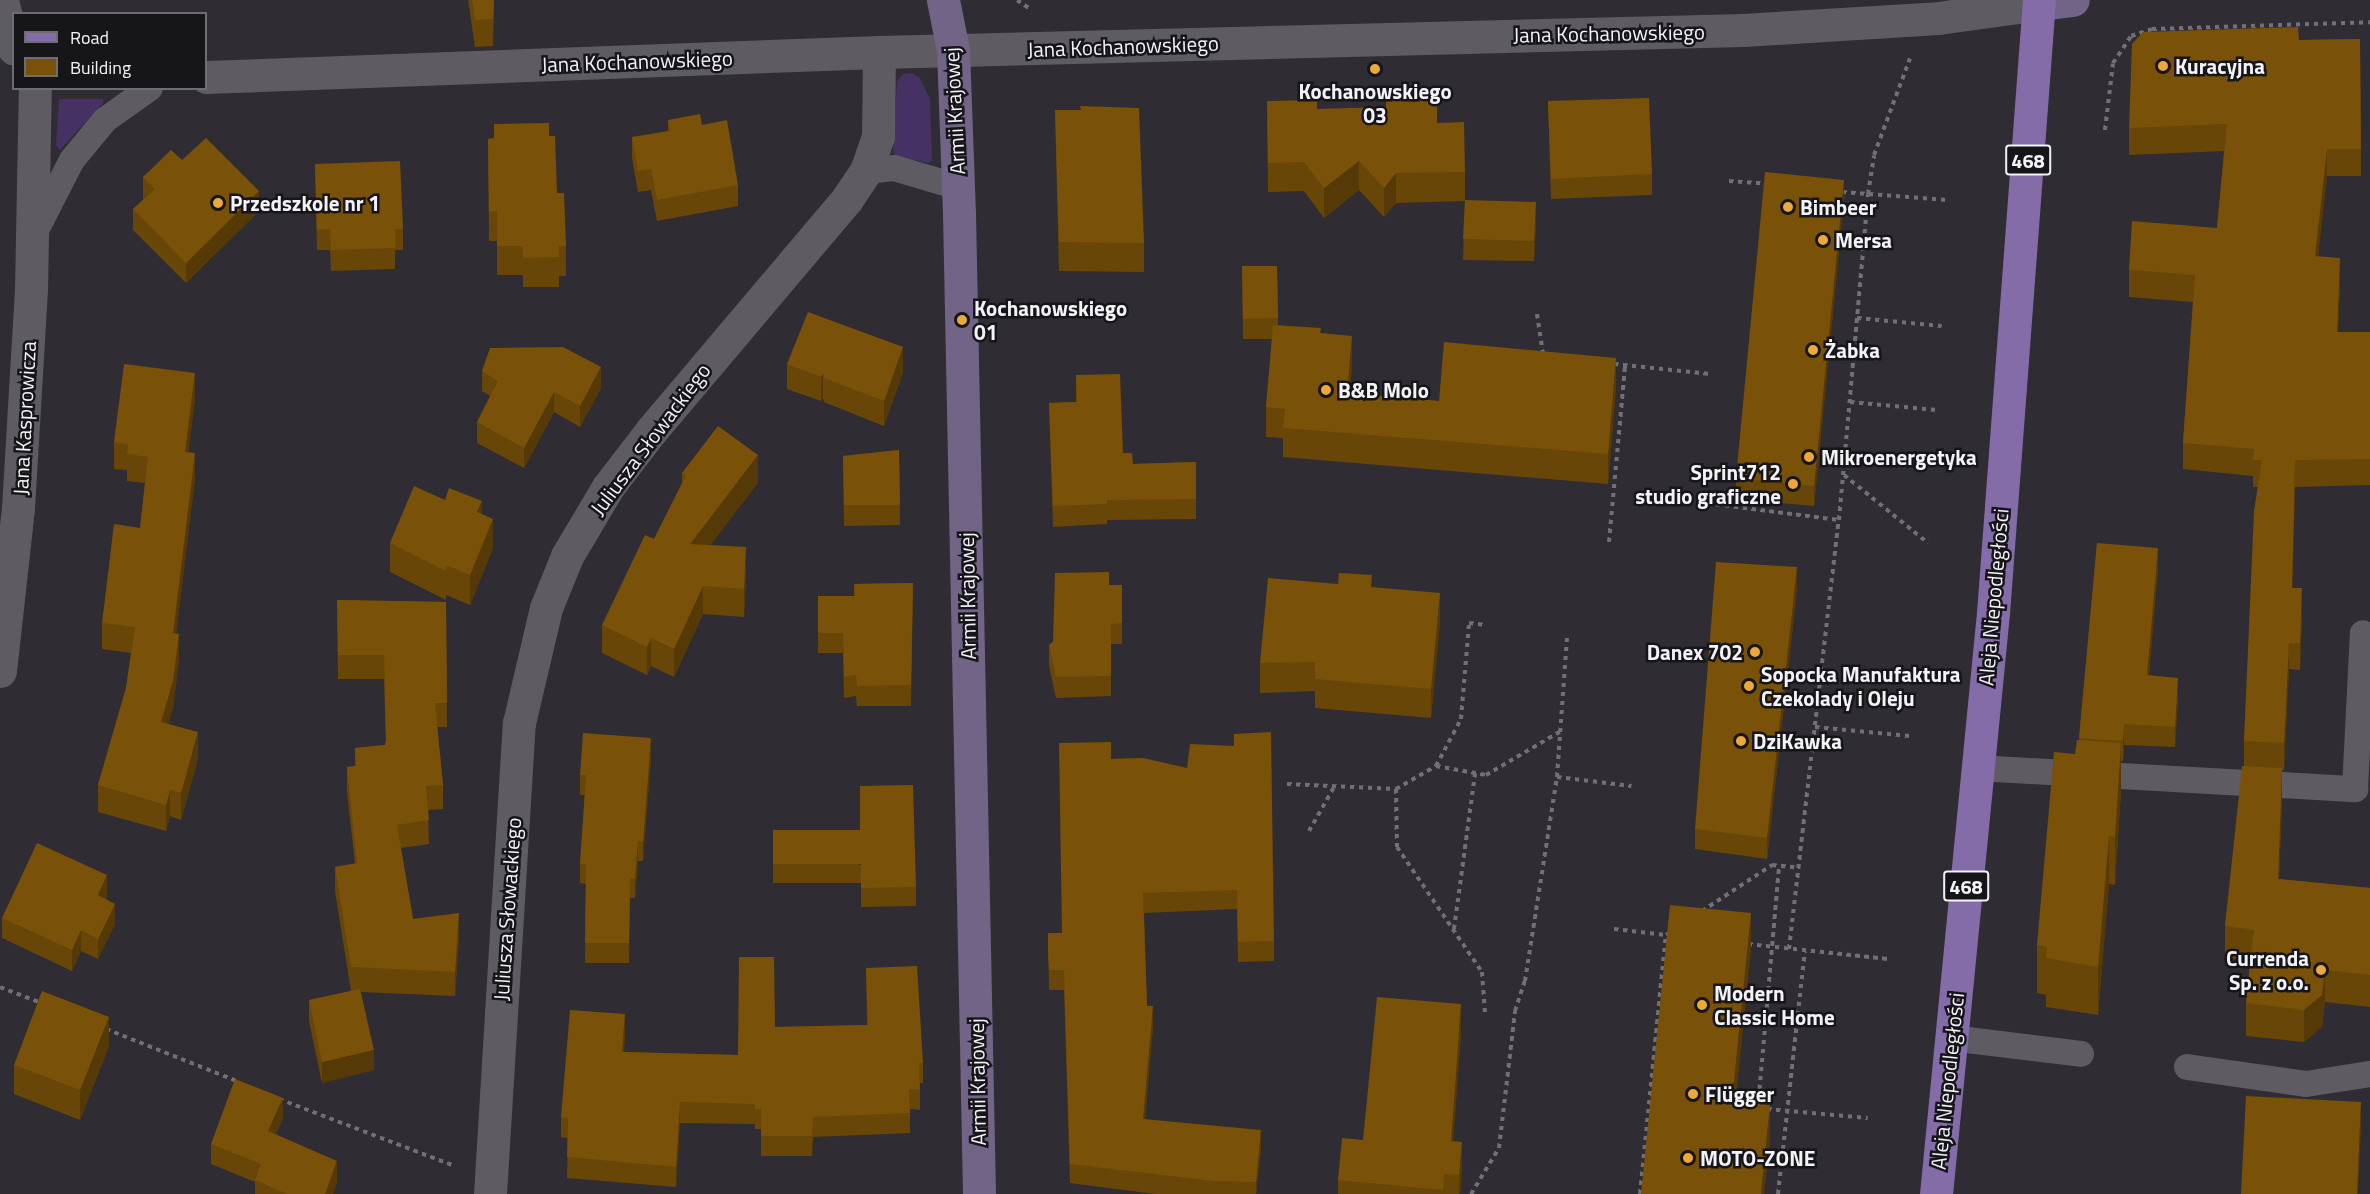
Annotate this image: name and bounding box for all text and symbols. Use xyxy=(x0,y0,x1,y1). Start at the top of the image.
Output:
legend xyxy=(12,12,207,90)
street label: Jana Kochanowskiego xyxy=(1513,19,1705,47)
text: Road xyxy=(70,24,109,51)
street label: Jana Kochanowskiego xyxy=(1027,30,1219,62)
street label: Jana Kochanowskiego xyxy=(541,45,733,77)
street label: Armii Krajowej xyxy=(938,47,970,175)
place label: Kuracyjna xyxy=(2175,53,2265,79)
text: Building xyxy=(70,54,131,81)
marker: Kuracyjna xyxy=(2156,59,2170,73)
marker: Kochanowskiego 03 xyxy=(1368,62,1382,76)
place label: Kochanowskiego 03 xyxy=(1298,78,1452,128)
road number: 468 xyxy=(2004,143,2052,177)
place label: Przedszkole nr 1 xyxy=(230,190,380,216)
place label: Bimbeer xyxy=(1800,194,1876,220)
marker: Przedszkole nr 1 xyxy=(211,196,225,210)
marker: Bimbeer xyxy=(1781,200,1795,214)
place label: Mersa xyxy=(1835,227,1892,253)
marker: Mersa xyxy=(1816,233,1830,247)
place label: Kochanowskiego 01 xyxy=(974,295,1127,345)
marker: Kochanowskiego 01 xyxy=(955,313,969,327)
place label: Żabka xyxy=(1825,337,1880,363)
street label: Jana Kasprowicza xyxy=(7,340,41,496)
marker: Żabka xyxy=(1806,343,1820,357)
street label: Juliusza Słowackiego xyxy=(585,358,715,520)
place label: B&B Molo xyxy=(1338,377,1429,403)
marker: B&B Molo xyxy=(1319,383,1333,397)
place label: Mikroenergetyka xyxy=(1821,444,1977,470)
marker: Mikroenergetyka xyxy=(1802,450,1816,464)
place label: Sprint712 studio graficzne xyxy=(1635,459,1781,509)
marker: Sprint712 studio graficzne xyxy=(1786,477,1800,491)
street label: Aleja Niepodległości xyxy=(1973,507,2013,687)
street label: Armii Krajowej xyxy=(953,532,981,660)
place label: Danex 702 xyxy=(1647,639,1743,665)
marker: Danex 702 xyxy=(1748,645,1762,659)
place label: Sopocka Manufaktura Czekolady i Oleju xyxy=(1761,661,1961,711)
marker: Sopocka Manufaktura Czekolady i Oleju xyxy=(1742,679,1756,693)
place label: DziKawka xyxy=(1753,728,1842,754)
marker: DziKawka xyxy=(1734,734,1748,748)
street label: Juliusza Słowackiego xyxy=(488,816,526,1002)
road number: 468 xyxy=(1942,869,1990,903)
place label: Currenda Sp. z o.o. xyxy=(2226,945,2309,995)
marker: Currenda Sp. z o.o. xyxy=(2314,963,2328,977)
place label: Modern Classic Home xyxy=(1714,980,1835,1030)
street label: Aleja Niepodległości xyxy=(1925,991,1969,1171)
marker: Modern Classic Home xyxy=(1695,998,1709,1012)
street label: Armii Krajowej xyxy=(963,1018,991,1146)
place label: Flügger xyxy=(1705,1081,1774,1107)
marker: Flügger xyxy=(1686,1087,1700,1101)
place label: MOTO-ZONE xyxy=(1700,1145,1815,1171)
marker: MOTO-ZONE xyxy=(1681,1151,1695,1165)

